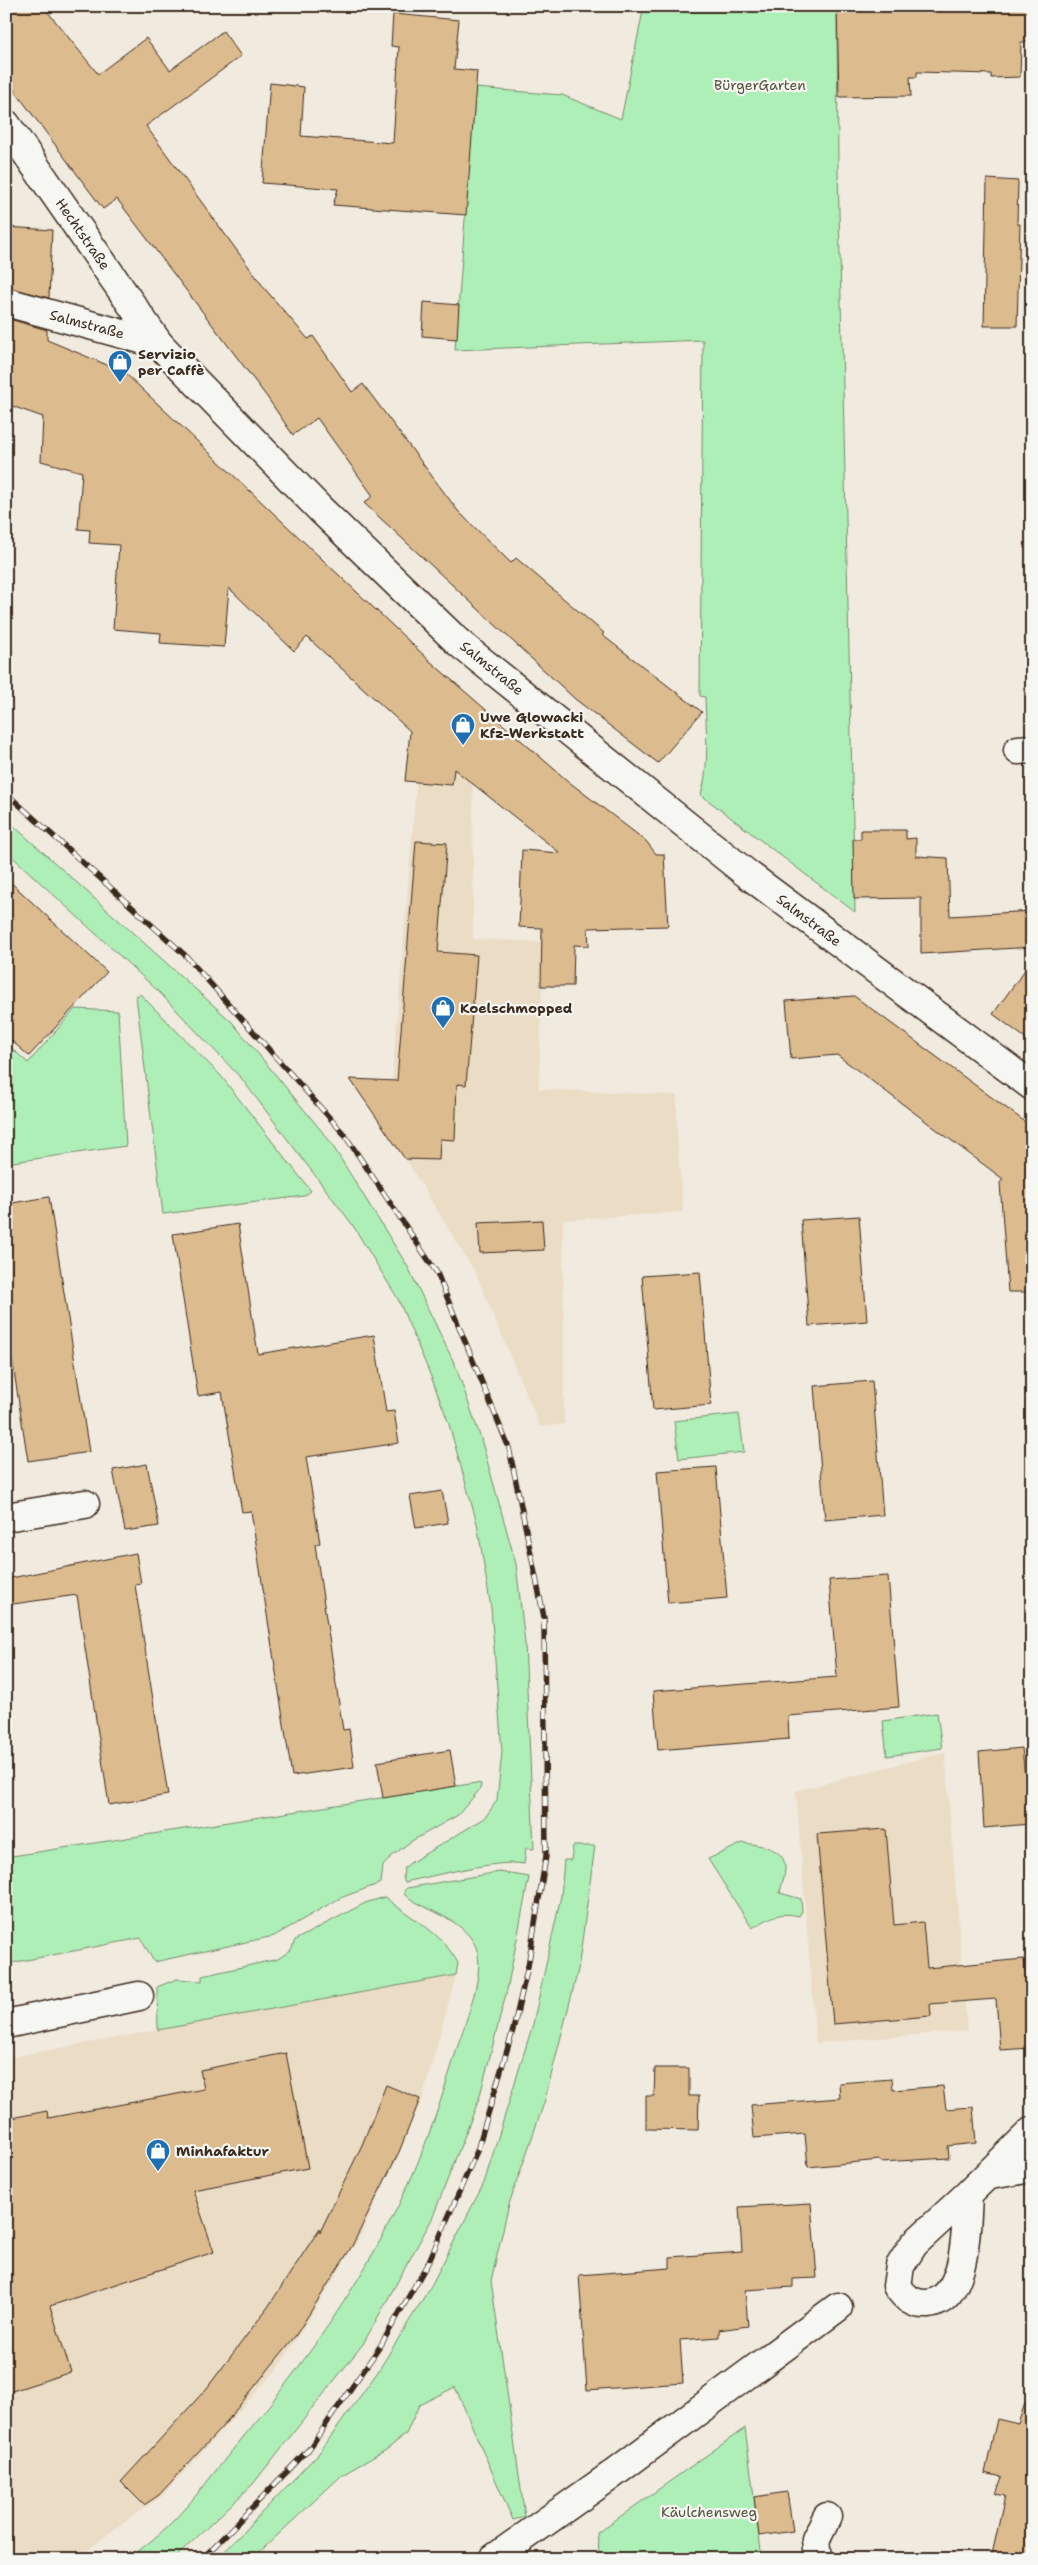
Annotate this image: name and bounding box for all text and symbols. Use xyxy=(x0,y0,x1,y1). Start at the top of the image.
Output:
park label: BürgerGarten xyxy=(714,76,806,94)
street label: Hechtstraße xyxy=(52,195,114,273)
street label: Salmstraße xyxy=(48,305,126,343)
place label: Servizio per Caffè xyxy=(138,345,204,379)
shop icon: Servizio per Caffè xyxy=(107,349,133,383)
street label: Salmstraße xyxy=(457,637,527,699)
place label: Uwe Glowacki Kfz-Werkstatt xyxy=(480,708,584,742)
shop icon: Uwe Glowacki Kfz-Werkstatt xyxy=(450,712,476,746)
street label: Salmstraße xyxy=(773,890,845,950)
shop icon: Koelschmopped xyxy=(430,995,456,1029)
place label: Koelschmopped xyxy=(460,999,573,1017)
shop icon: Minhafaktur xyxy=(145,2138,171,2172)
place label: Minhafaktur xyxy=(176,2142,270,2160)
park label: Käulchensweg xyxy=(661,2503,757,2521)

